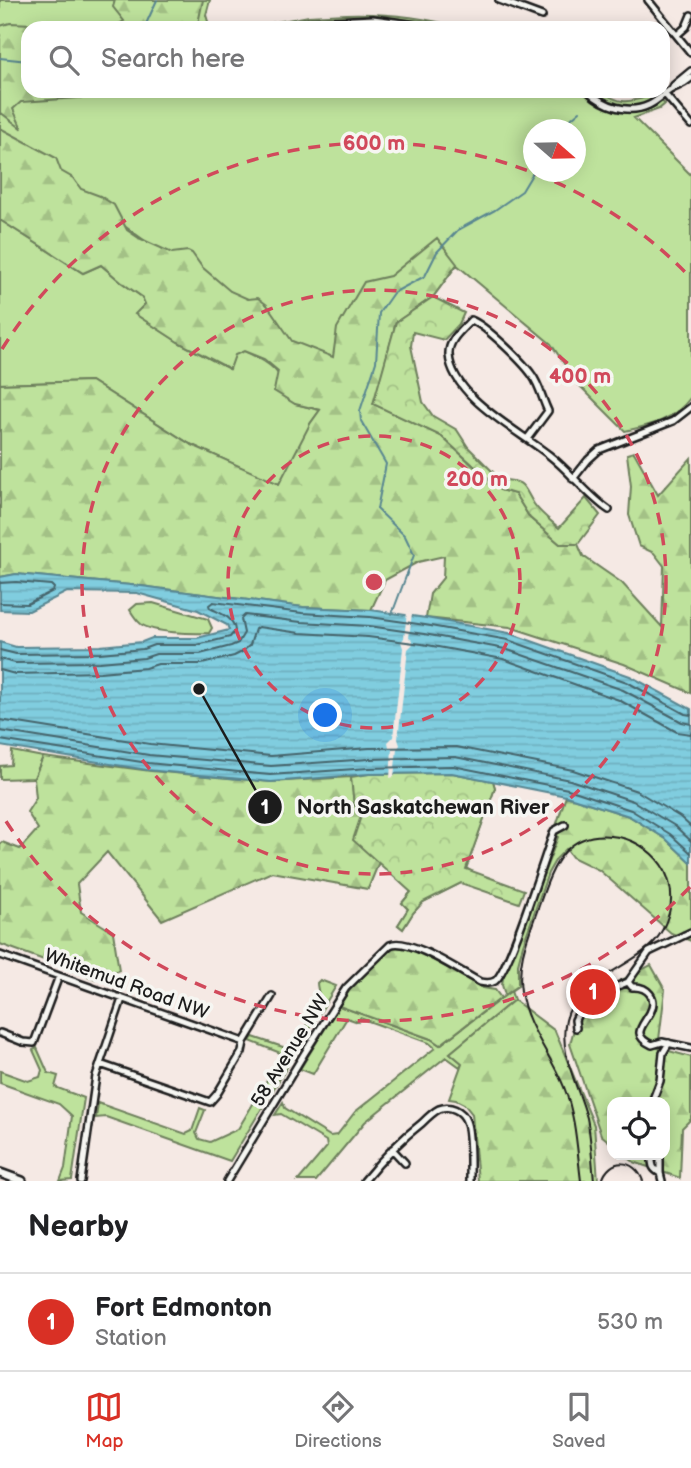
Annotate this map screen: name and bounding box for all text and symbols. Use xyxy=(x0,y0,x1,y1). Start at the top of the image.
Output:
search box xyxy=(21,21,670,98)
icon: search xyxy=(45,41,83,79)
text: Search here xyxy=(101,44,245,75)
north arrow xyxy=(523,119,586,182)
text: 600 m xyxy=(343,131,405,156)
text: 400 m xyxy=(549,364,611,389)
text: 200 m xyxy=(446,467,508,492)
centre of rings xyxy=(362,570,386,594)
your location xyxy=(308,698,342,732)
callout: North Saskatchewan River xyxy=(247,786,563,828)
text: 1 xyxy=(261,795,269,820)
text: North Saskatchewan River xyxy=(297,795,550,820)
street label: Whitemud Road NW xyxy=(41,944,212,1025)
pin: 1 xyxy=(570,966,616,1018)
street label: 58 Avenue NW xyxy=(247,991,334,1111)
map controls xyxy=(607,1097,670,1160)
button: locate xyxy=(607,1097,670,1160)
text: Nearby xyxy=(28,1209,128,1245)
text: Fort Edmonton xyxy=(95,1293,272,1324)
text: 1 xyxy=(46,1308,56,1336)
text: 530 m xyxy=(597,1308,663,1336)
text: Station xyxy=(95,1324,167,1352)
tab: Map xyxy=(85,1388,124,1453)
tab: Directions xyxy=(294,1388,382,1453)
tab: Saved xyxy=(552,1388,606,1453)

